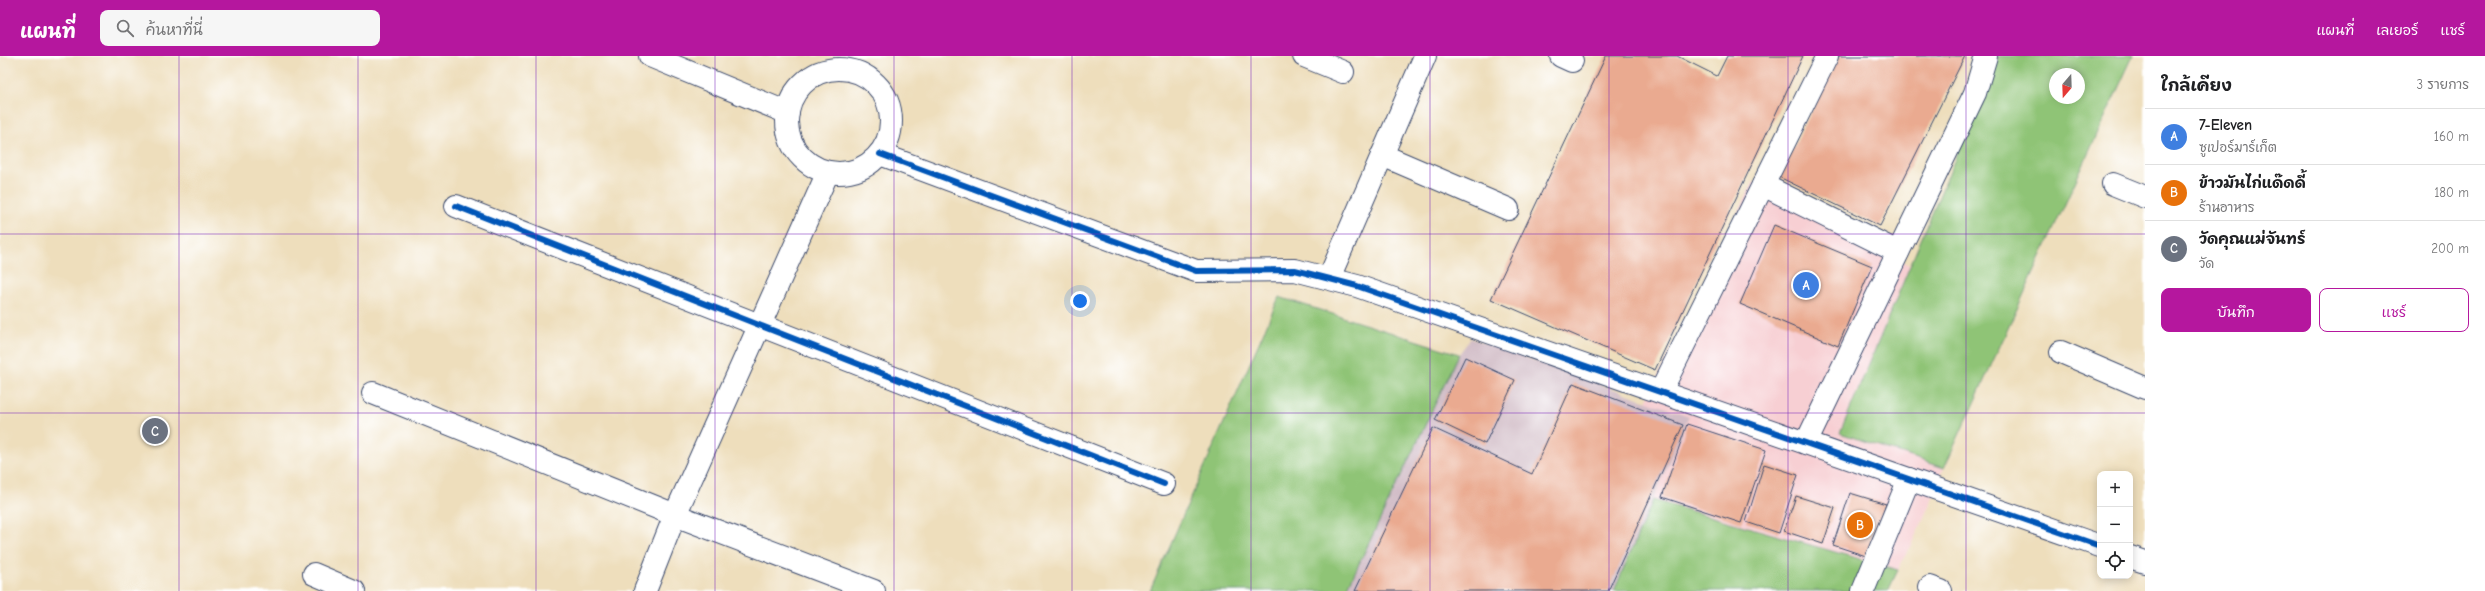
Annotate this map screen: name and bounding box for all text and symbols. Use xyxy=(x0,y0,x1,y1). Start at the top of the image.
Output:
search box xyxy=(100,10,380,46)
icon: search xyxy=(114,17,136,39)
text: แผนที่ xyxy=(20,21,76,43)
text: ค้นหาที่นี่ xyxy=(146,21,203,39)
text: แผนที่ xyxy=(2316,22,2354,39)
text: เลเยอร์ xyxy=(2376,22,2418,39)
text: แชร์ xyxy=(2440,22,2465,39)
north arrow xyxy=(2049,68,2085,104)
text: ใกล้เคียง xyxy=(2161,76,2232,95)
text: 3 รายการ xyxy=(2416,77,2469,92)
text: 7-Eleven xyxy=(2199,116,2252,134)
text: A xyxy=(2170,129,2178,144)
text: 160 m xyxy=(2434,129,2469,144)
text: ซูเปอร์มาร์เก็ต xyxy=(2199,140,2277,155)
text: ข้าวมันไก่แด๊ดดี้ xyxy=(2199,174,2306,192)
text: B xyxy=(2170,185,2178,200)
text: 180 m xyxy=(2434,185,2469,200)
text: ร้านอาหาร xyxy=(2199,200,2255,215)
text: วัดคุณแม่จันทร์ xyxy=(2199,230,2305,248)
text: C xyxy=(2170,241,2178,256)
text: 200 m xyxy=(2431,241,2469,256)
text: วัด xyxy=(2199,256,2214,271)
pin: A xyxy=(1793,270,1819,300)
button: บันทึก xyxy=(2161,288,2311,332)
button: แชร์ xyxy=(2319,288,2469,332)
your location xyxy=(1070,291,1090,311)
pin: C xyxy=(142,416,168,446)
map controls xyxy=(2097,471,2133,579)
button: + xyxy=(2097,471,2133,507)
button: − xyxy=(2097,507,2133,543)
pin: B xyxy=(1847,510,1873,540)
button: locate xyxy=(2097,543,2133,579)

